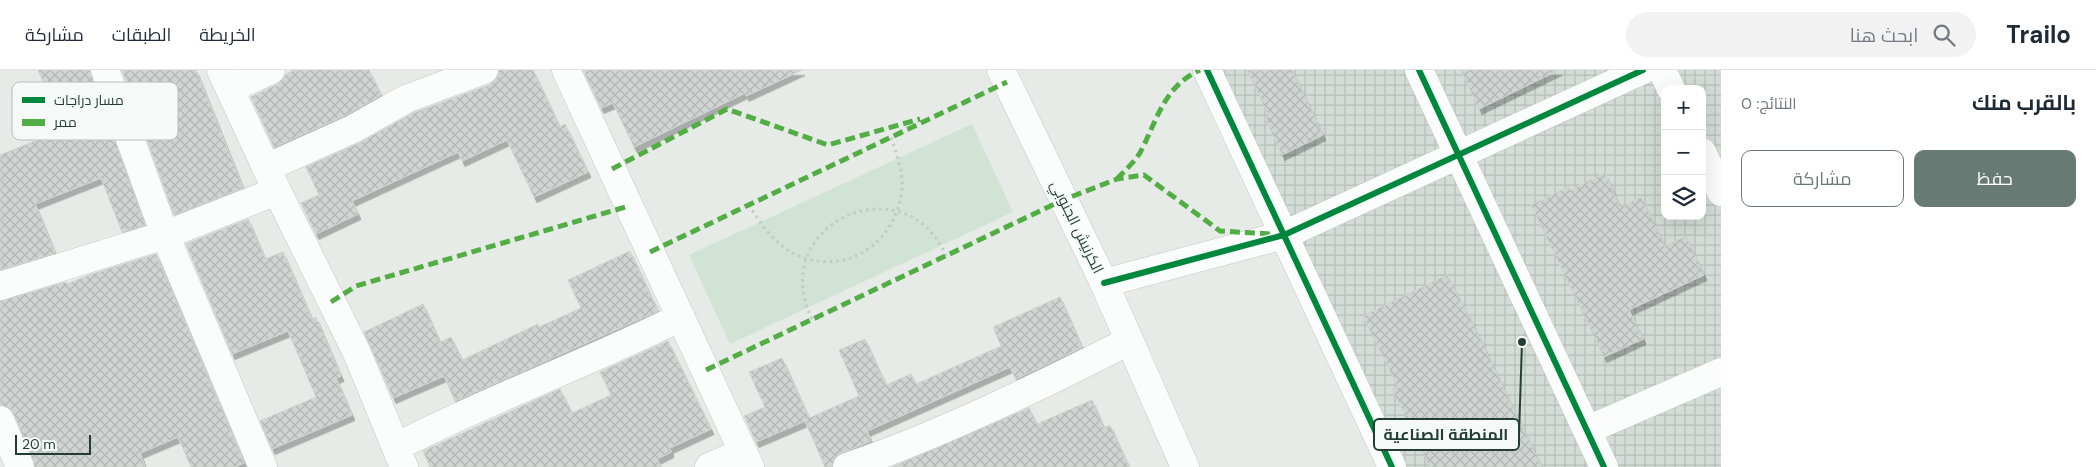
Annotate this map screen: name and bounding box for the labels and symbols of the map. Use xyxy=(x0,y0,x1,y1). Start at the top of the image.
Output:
legend xyxy=(12,82,178,140)
text: مسار دراجات xyxy=(54,91,124,109)
text: ممر xyxy=(53,113,77,131)
street label: الكرنيش الجنوبي xyxy=(1044,177,1108,278)
callout: المنطقة الصناعية xyxy=(1374,419,1519,450)
text: المنطقة الصناعية xyxy=(1384,424,1508,445)
scale bar xyxy=(15,432,91,455)

